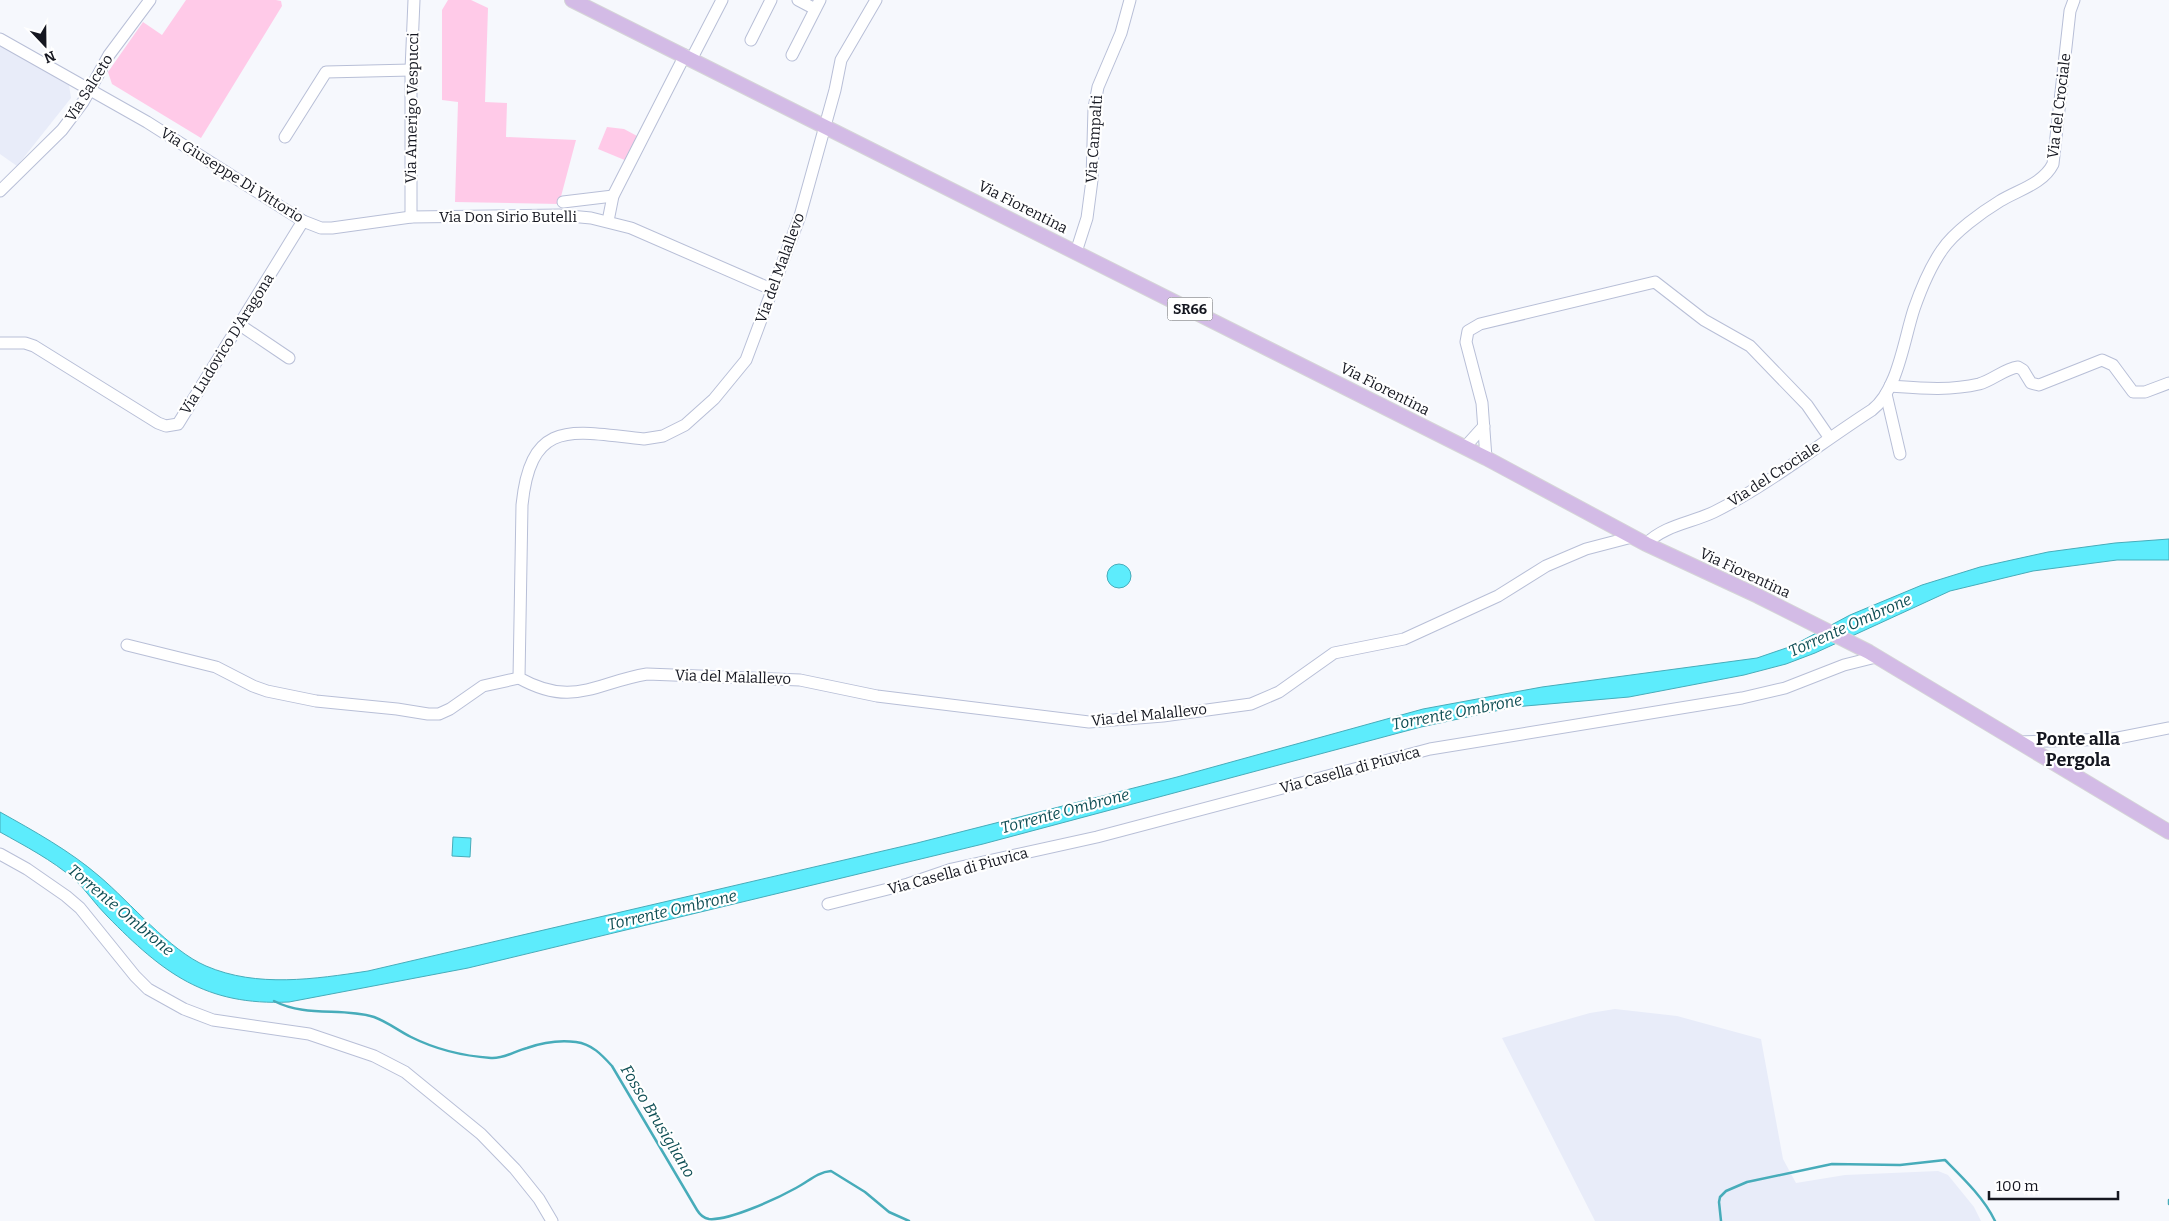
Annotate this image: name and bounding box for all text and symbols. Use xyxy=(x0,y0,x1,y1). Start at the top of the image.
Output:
north arrow xyxy=(20,20,70,70)
street label: Via Amerigo Vespucci xyxy=(402,32,422,184)
text: N xyxy=(41,47,58,67)
street label: Via Salceto xyxy=(61,51,117,125)
street label: Via del Crociale xyxy=(2044,52,2074,160)
street label: Via Campalti xyxy=(1082,94,1106,184)
street label: Via Giuseppe Di Vittorio xyxy=(157,124,307,226)
street label: Via Fiorentina xyxy=(975,177,1071,237)
street label: Via Don Sirio Butelli xyxy=(439,208,577,226)
street label: Via del Malallevo xyxy=(752,210,808,326)
street label: Via Ludovico D'Aragona xyxy=(176,270,278,418)
road number: SR66 xyxy=(1168,298,1212,320)
street label: Via Fiorentina xyxy=(1337,359,1433,419)
street label: Via del Crociale xyxy=(1725,438,1823,510)
street label: Via Fiorentina xyxy=(1697,544,1793,602)
water label: Torrente Ombrone xyxy=(1786,589,1914,661)
street label: Via del Malallevo xyxy=(675,666,791,688)
water label: Torrente Ombrone xyxy=(1390,690,1524,734)
street label: Via del Malallevo xyxy=(1090,700,1208,730)
district label: Ponte alla Pergola xyxy=(2036,728,2120,771)
street label: Via Casella di Piuvica xyxy=(1278,743,1422,797)
water label: Torrente Ombrone xyxy=(999,785,1131,837)
street label: Via Casella di Piuvica xyxy=(886,844,1030,898)
water label: Torrente Ombrone xyxy=(64,860,178,960)
water label: Torrente Ombrone xyxy=(605,886,739,934)
water label: Fosso Brusigliano xyxy=(617,1061,699,1181)
scale bar xyxy=(1989,1168,2118,1200)
text: 100 m xyxy=(1996,1177,2039,1195)

